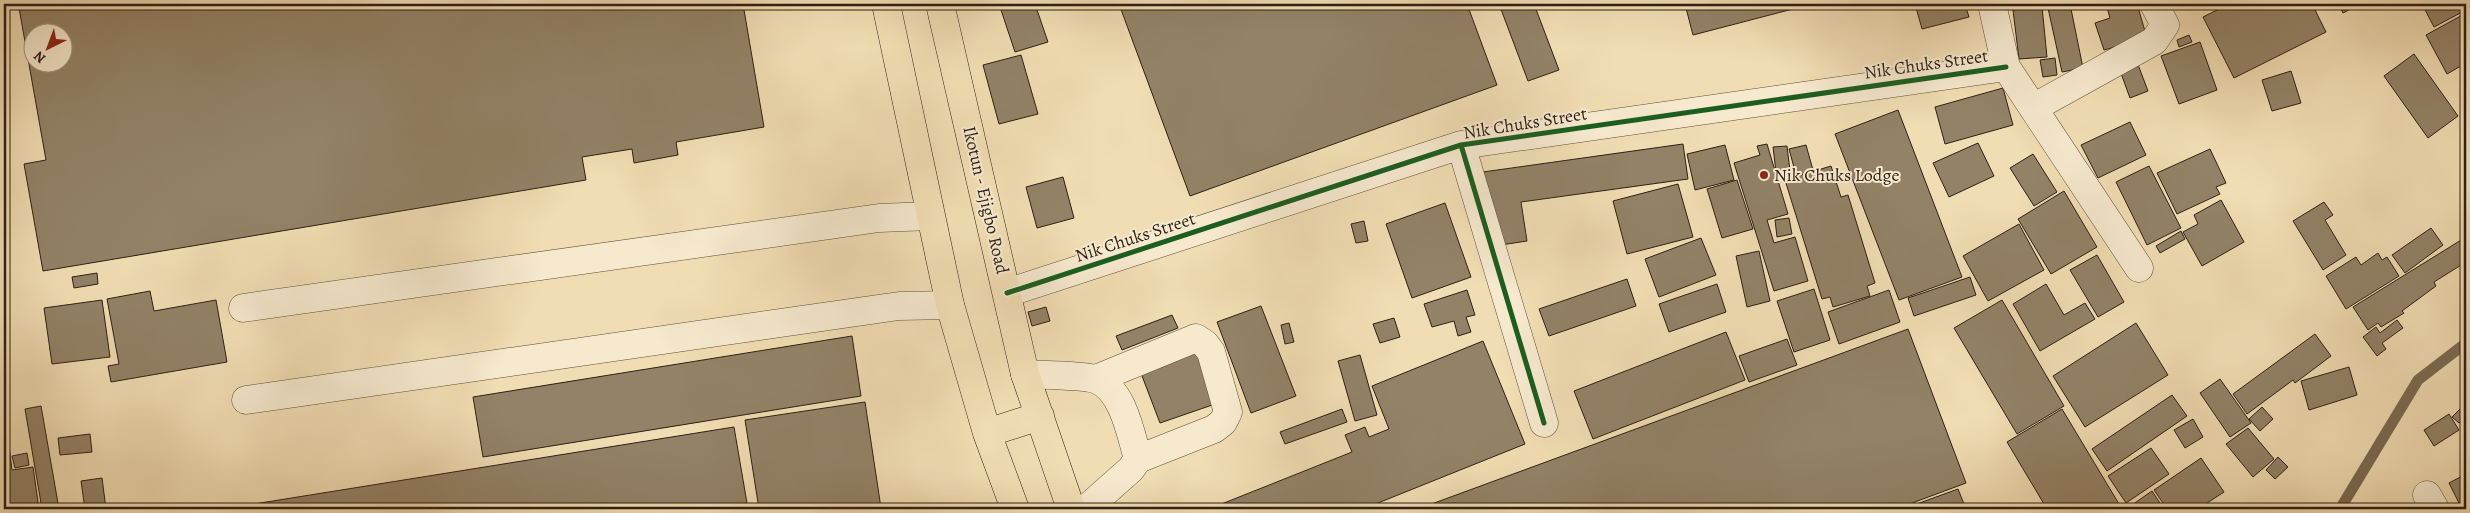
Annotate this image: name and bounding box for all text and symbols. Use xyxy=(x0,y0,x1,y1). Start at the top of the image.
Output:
north arrow xyxy=(22,22,72,72)
street label: Nik Chuks Street xyxy=(1862,43,1990,85)
text: N xyxy=(29,47,50,68)
street label: Nik Chuks Street xyxy=(1461,101,1589,145)
street label: Ikotun - Ejigbo Road xyxy=(957,124,1015,277)
place label: Nik Chuks Lodge xyxy=(1774,163,1900,187)
marker: Nik Chuks Lodge xyxy=(1758,169,1770,181)
street label: Nik Chuks Street xyxy=(1072,206,1198,268)

